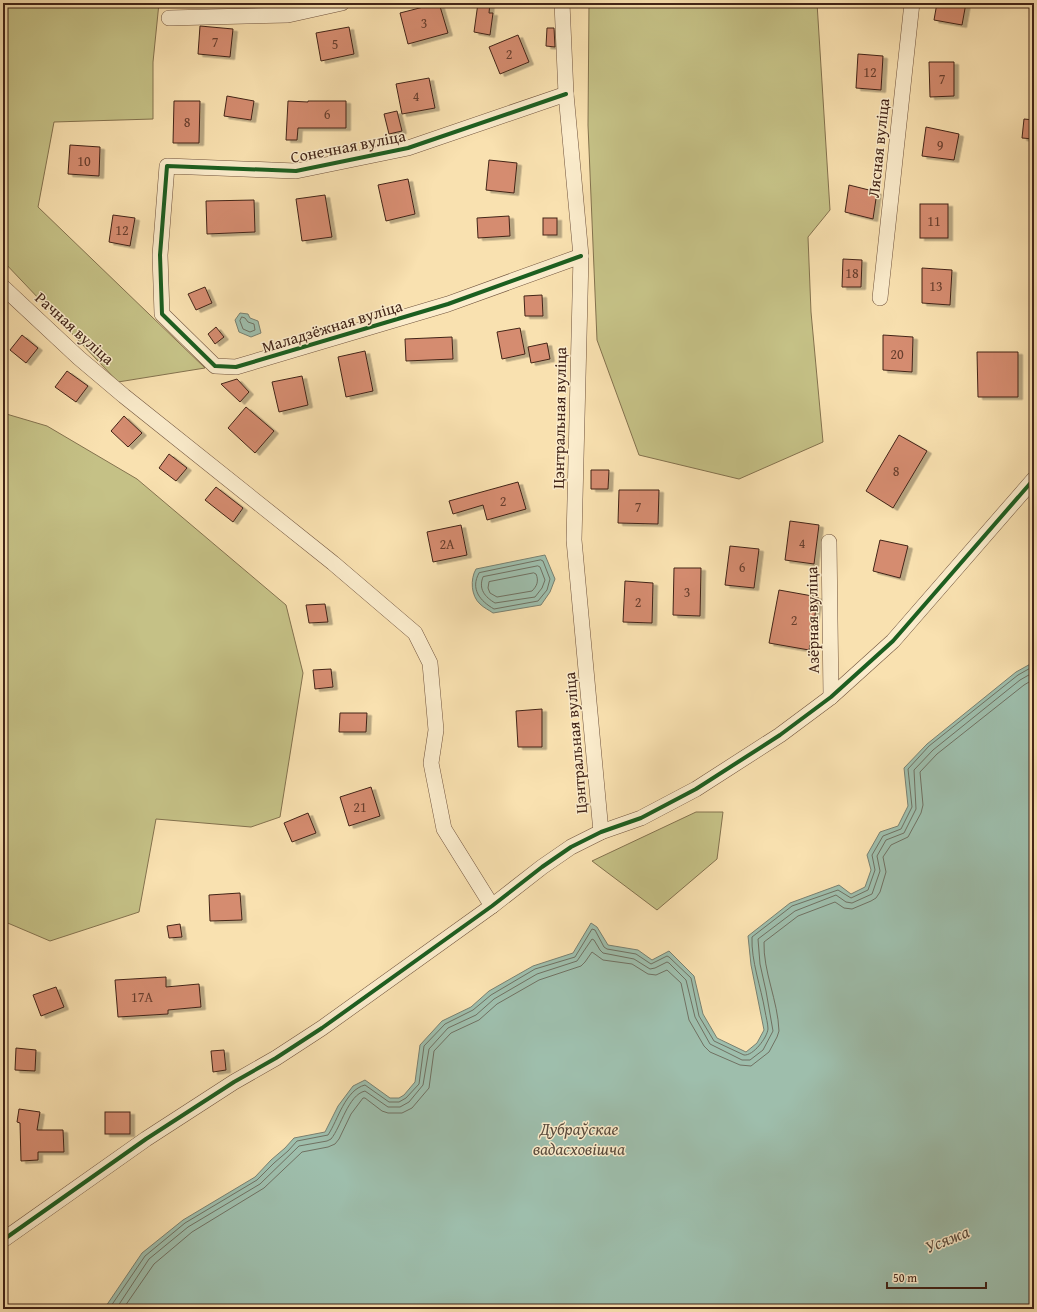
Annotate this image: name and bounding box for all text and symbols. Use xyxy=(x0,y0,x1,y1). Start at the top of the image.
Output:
house number: 3 xyxy=(421,13,427,33)
house number: 7 xyxy=(212,32,219,52)
house number: 5 xyxy=(332,34,338,54)
house number: 2 xyxy=(506,44,512,64)
house number: 12 xyxy=(863,62,877,82)
house number: 7 xyxy=(939,69,946,89)
house number: 4 xyxy=(413,86,420,106)
street label: Лясная вуліца xyxy=(861,97,895,199)
house number: 6 xyxy=(324,104,331,124)
house number: 8 xyxy=(184,112,191,132)
street label: Сонечная вуліца xyxy=(288,123,408,169)
house number: 9 xyxy=(937,135,944,155)
house number: 10 xyxy=(77,151,91,171)
house number: 11 xyxy=(927,211,941,231)
house number: 12 xyxy=(115,220,129,240)
house number: 18 xyxy=(845,263,859,283)
house number: 13 xyxy=(929,276,943,296)
street label: Рачная вуліца xyxy=(30,286,120,370)
street label: Маладзёжная вуліца xyxy=(259,293,406,359)
house number: 20 xyxy=(890,344,904,364)
street label: Цэнтральная вуліца xyxy=(546,346,572,489)
house number: 8 xyxy=(893,461,900,481)
house number: 2 xyxy=(500,491,506,511)
house number: 7 xyxy=(635,497,642,517)
house number: 4 xyxy=(799,533,806,553)
house number: 2А xyxy=(439,534,455,554)
house number: 6 xyxy=(739,557,746,577)
street label: Азёрная вуліца xyxy=(799,566,825,674)
house number: 3 xyxy=(684,582,690,602)
house number: 2 xyxy=(635,592,641,612)
house number: 2 xyxy=(791,610,797,630)
street label: Цэнтральная вуліца xyxy=(557,671,593,815)
house number: 21 xyxy=(353,797,367,817)
house number: 17А xyxy=(131,987,153,1007)
water label: Дубраўскае вадасховішча xyxy=(533,1116,625,1161)
water label: Усяжа xyxy=(921,1218,973,1259)
scale bar xyxy=(887,1264,986,1290)
text: 50 m xyxy=(893,1269,917,1286)

